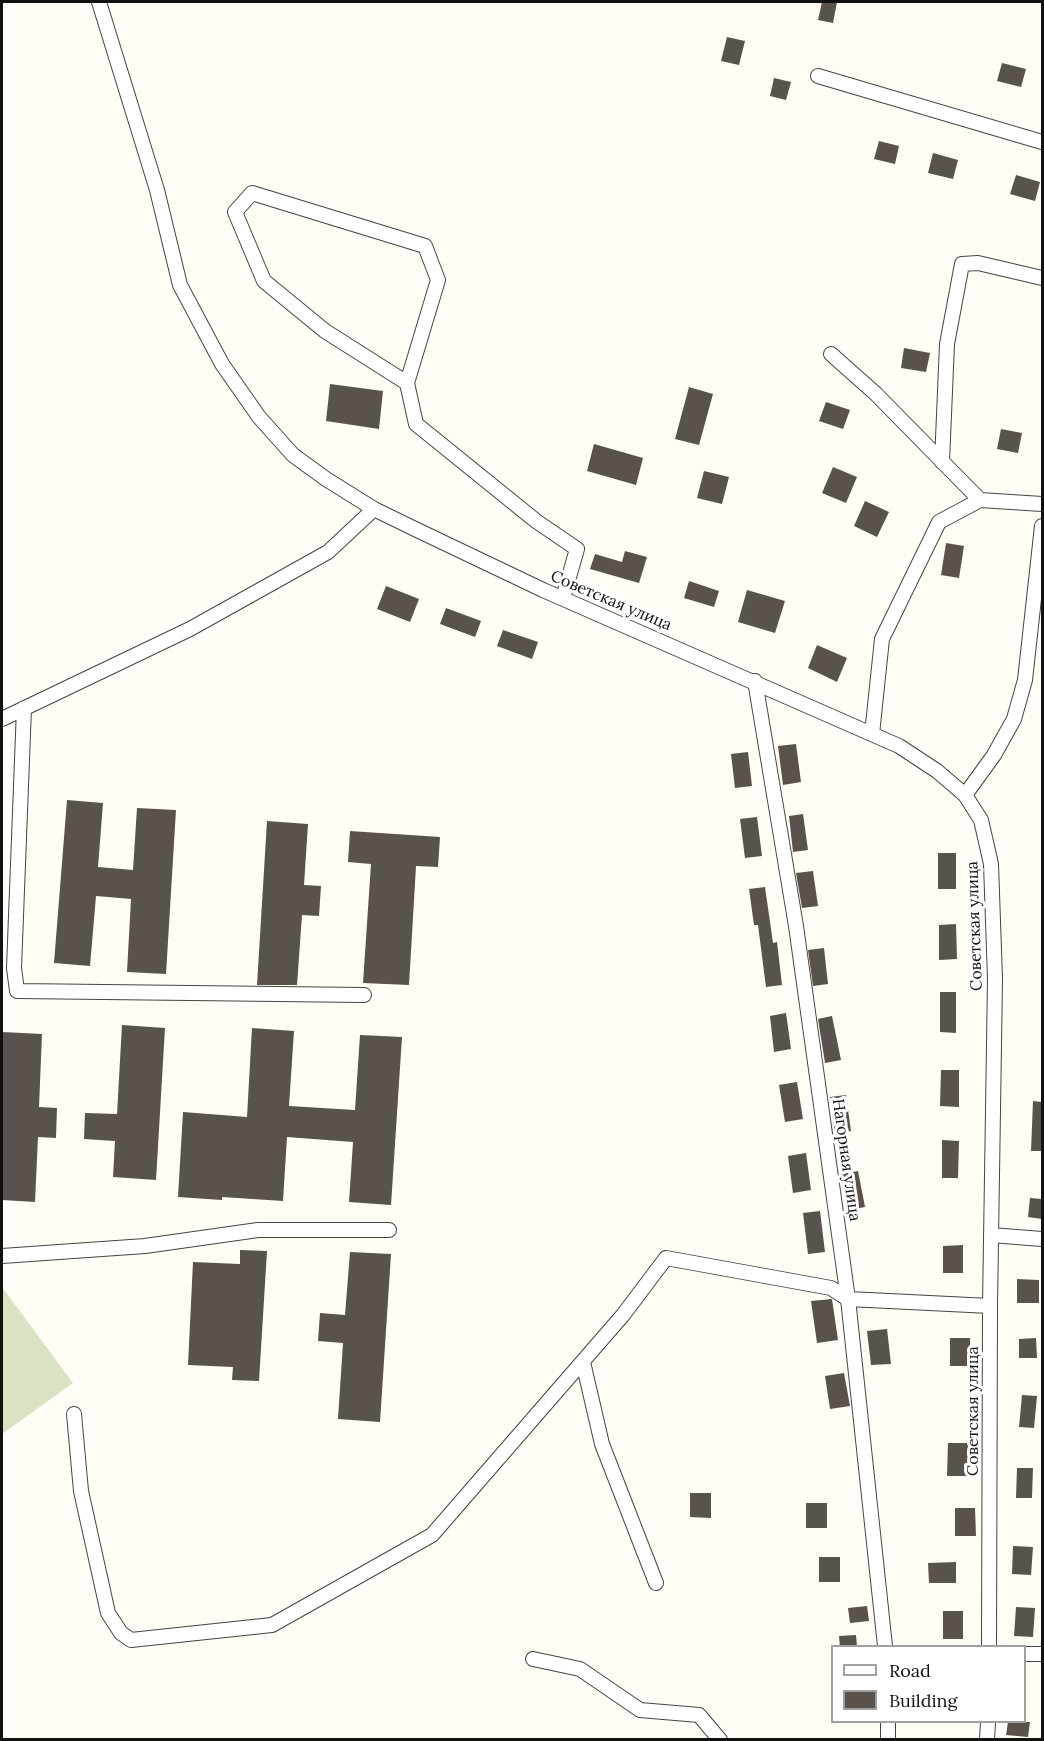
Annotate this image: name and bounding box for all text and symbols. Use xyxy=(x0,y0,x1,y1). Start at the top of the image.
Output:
street label: Советская улица xyxy=(548,567,674,635)
street label: Советская улица xyxy=(963,861,987,991)
street label: Нагорная улица xyxy=(828,1097,864,1223)
street label: Советская улица xyxy=(963,1346,983,1476)
legend xyxy=(831,1645,1026,1723)
text: Road xyxy=(889,1659,931,1682)
text: Building xyxy=(889,1689,957,1712)

